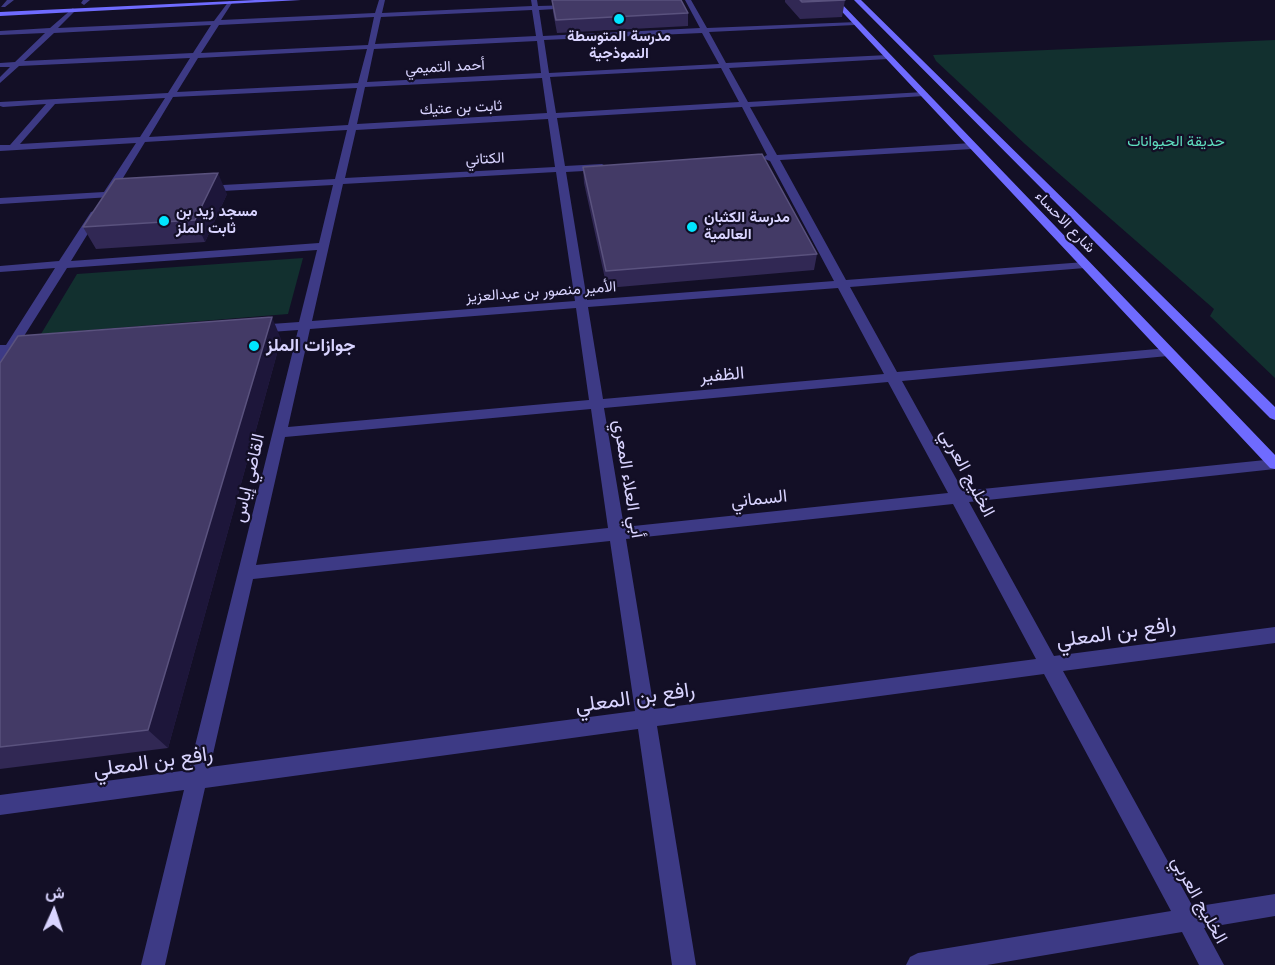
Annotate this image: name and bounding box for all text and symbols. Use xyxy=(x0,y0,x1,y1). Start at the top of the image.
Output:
marker: مدرسة المتوسطة النموذجية xyxy=(612,12,626,26)
place label: مدرسة المتوسطة النموذجية xyxy=(567,28,671,63)
street label: أحمد التميمي xyxy=(405,56,485,78)
street label: ثابت بن عتيك xyxy=(419,97,503,119)
park label: حديقة الحيوانات xyxy=(1127,133,1225,151)
street label: الكتاني xyxy=(465,149,505,169)
street label: شارع الاحساء xyxy=(1031,187,1099,257)
place label: مسجد زيد بن ثابت الملز xyxy=(176,203,258,238)
place label: مدرسة الكثبان العالمية xyxy=(704,209,790,244)
marker: مسجد زيد بن ثابت الملز xyxy=(157,214,171,228)
marker: مدرسة الكثبان العالمية xyxy=(685,220,699,234)
street label: الأمير منصور بن عبدالعزيز xyxy=(465,278,617,306)
place label: جوازات الملز xyxy=(266,335,355,357)
marker: جوازات الملز xyxy=(247,339,261,353)
street label: الظفير xyxy=(699,362,745,388)
street label: أبي العلاء المعري xyxy=(608,418,648,540)
street label: الخليج العربي xyxy=(935,425,999,521)
street label: القاضي إياس xyxy=(228,432,270,524)
street label: السماني xyxy=(730,485,788,513)
street label: رافع بن المعلي xyxy=(1055,612,1177,654)
street label: رافع بن المعلي xyxy=(574,677,696,719)
street label: رافع بن المعلي xyxy=(92,741,214,783)
street label: الخليج العربي xyxy=(1166,852,1232,948)
north arrow xyxy=(24,881,84,941)
text: ش xyxy=(45,883,65,903)

